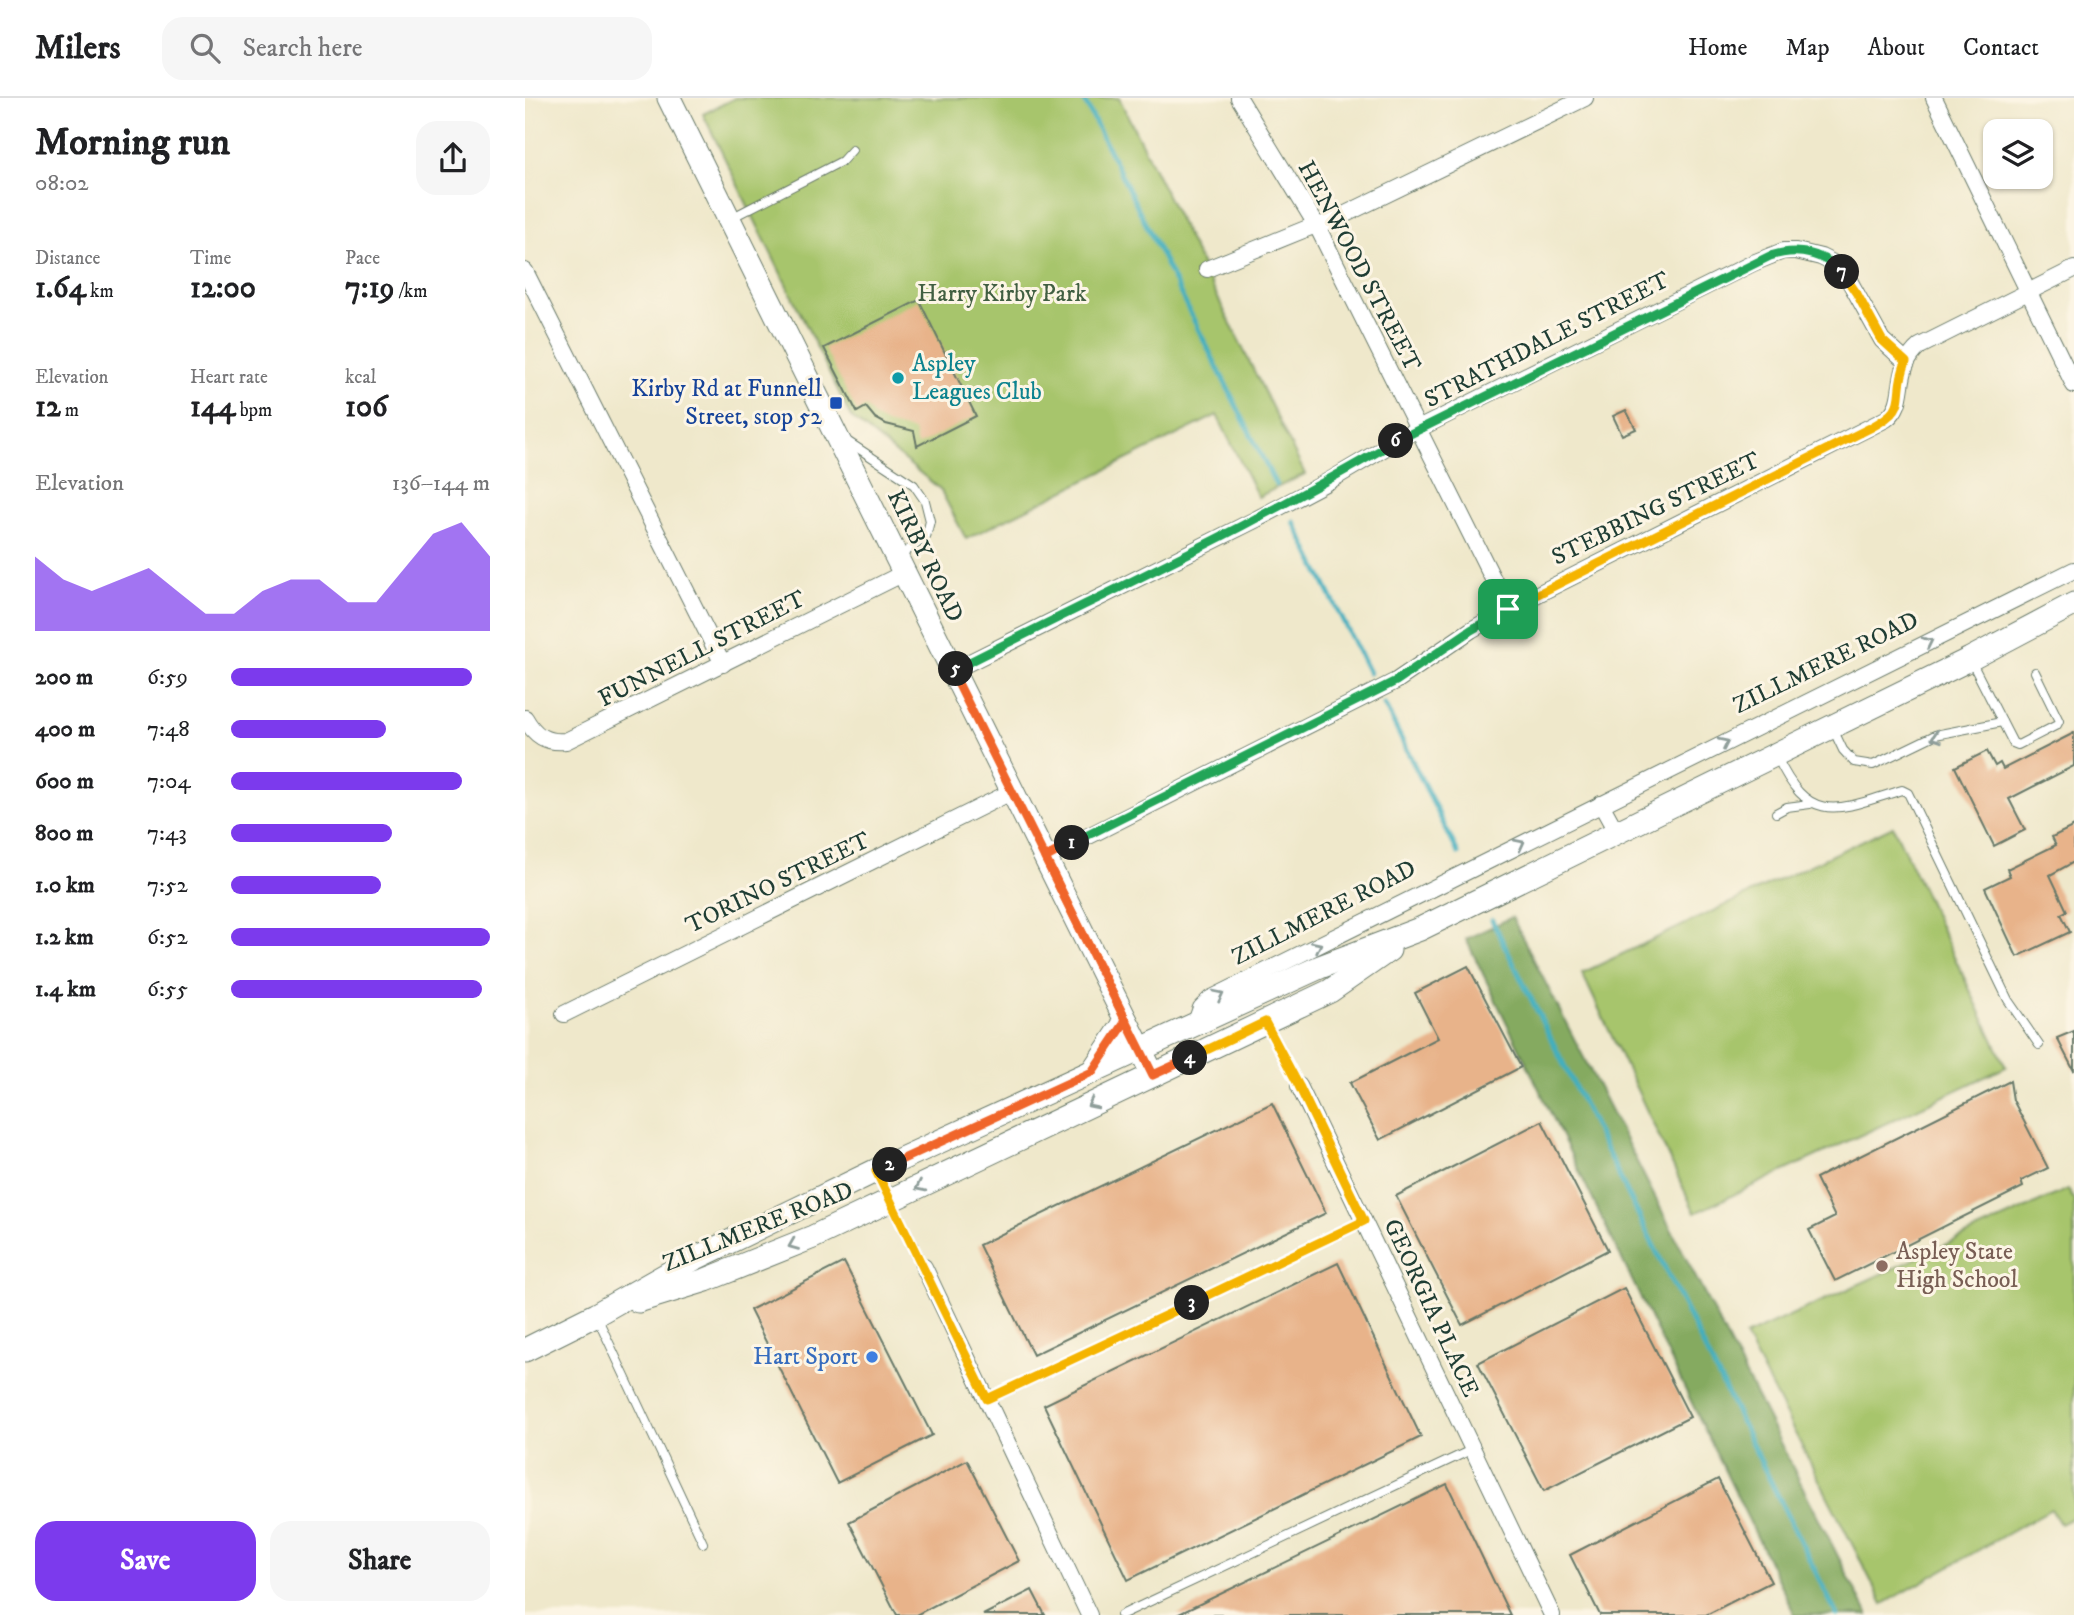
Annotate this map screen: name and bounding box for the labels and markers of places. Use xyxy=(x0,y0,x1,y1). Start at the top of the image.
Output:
pin: 7 xyxy=(1825,254,1859,290)
place label: Aspley Leagues Club xyxy=(912,349,1042,407)
marker: Aspley Leagues Club xyxy=(890,370,906,386)
place label: Kirby Rd at Funnell Street, stop 52 xyxy=(631,374,823,432)
marker: Kirby Rd at Funnell Street, stop 52 xyxy=(828,395,844,411)
pin: 6 xyxy=(1379,424,1413,458)
pin xyxy=(1478,579,1538,639)
pin: 5 xyxy=(939,652,973,686)
pin: 1 xyxy=(1055,826,1089,860)
pin: 4 xyxy=(1173,1040,1207,1076)
pin: 2 xyxy=(873,1148,907,1182)
place label: Aspley State High School xyxy=(1896,1237,2018,1295)
marker: Aspley State High School xyxy=(1874,1258,1890,1274)
pin: 3 xyxy=(1175,1286,1209,1320)
place label: Hart Sport xyxy=(753,1342,858,1372)
marker: Hart Sport xyxy=(864,1349,880,1365)

